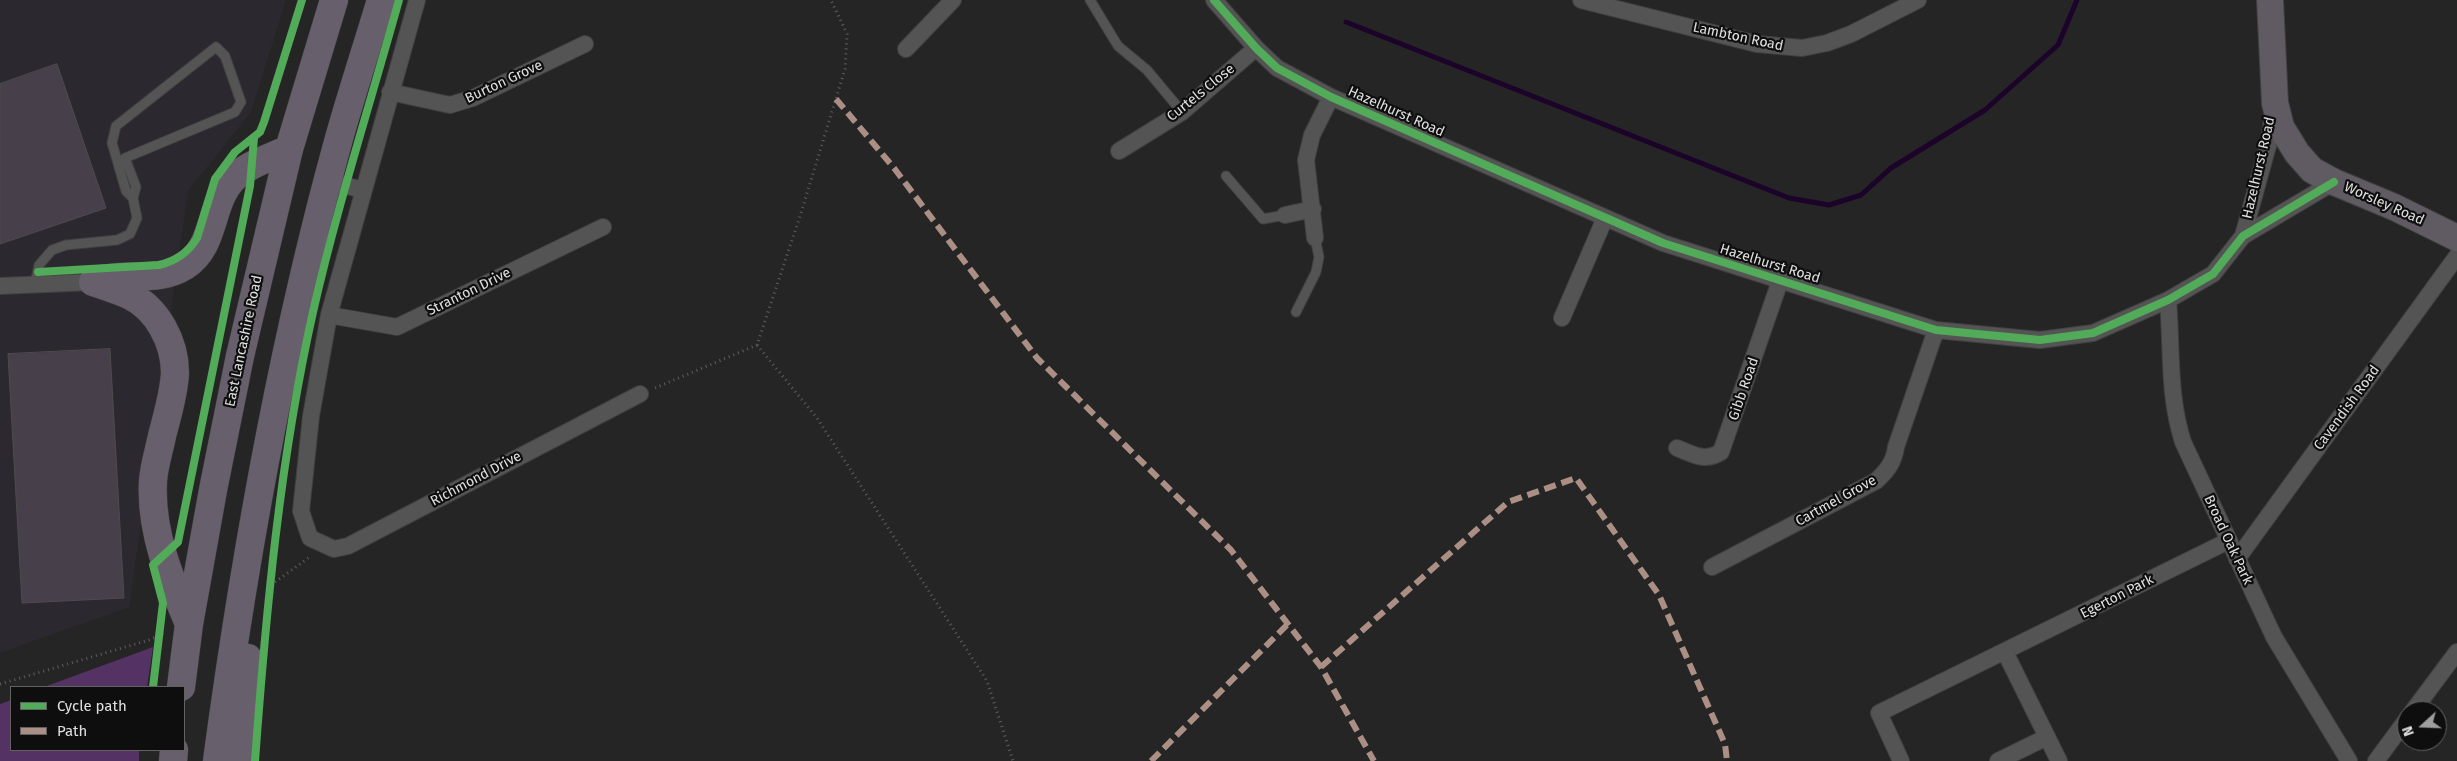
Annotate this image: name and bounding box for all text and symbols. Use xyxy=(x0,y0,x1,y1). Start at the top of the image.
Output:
street label: Lambton Road xyxy=(1691,19,1785,55)
street label: Burton Grove xyxy=(463,57,545,107)
street label: Curtels Close xyxy=(1164,61,1238,125)
street label: Hazelhurst Road xyxy=(1345,83,1447,141)
street label: Hazelhurst Road xyxy=(2239,115,2279,221)
street label: Worsley Road xyxy=(2341,179,2427,229)
street label: Hazelhurst Road xyxy=(1718,241,1822,287)
street label: Stranton Drive xyxy=(424,264,514,320)
street label: East Lancashire Road xyxy=(222,274,266,408)
street label: Gibb Road xyxy=(1725,355,1763,423)
street label: Cavendish Road xyxy=(2311,362,2383,454)
street label: Richmond Drive xyxy=(428,448,524,510)
street label: Cartmel Grove xyxy=(1793,472,1879,530)
street label: Broad Oak Park xyxy=(2200,493,2256,587)
street label: Egerton Park xyxy=(2078,571,2156,623)
legend xyxy=(10,686,185,751)
text: Cycle path xyxy=(57,697,127,715)
north arrow xyxy=(2397,701,2447,751)
text: Path xyxy=(57,722,87,740)
text: N xyxy=(2399,724,2418,738)

